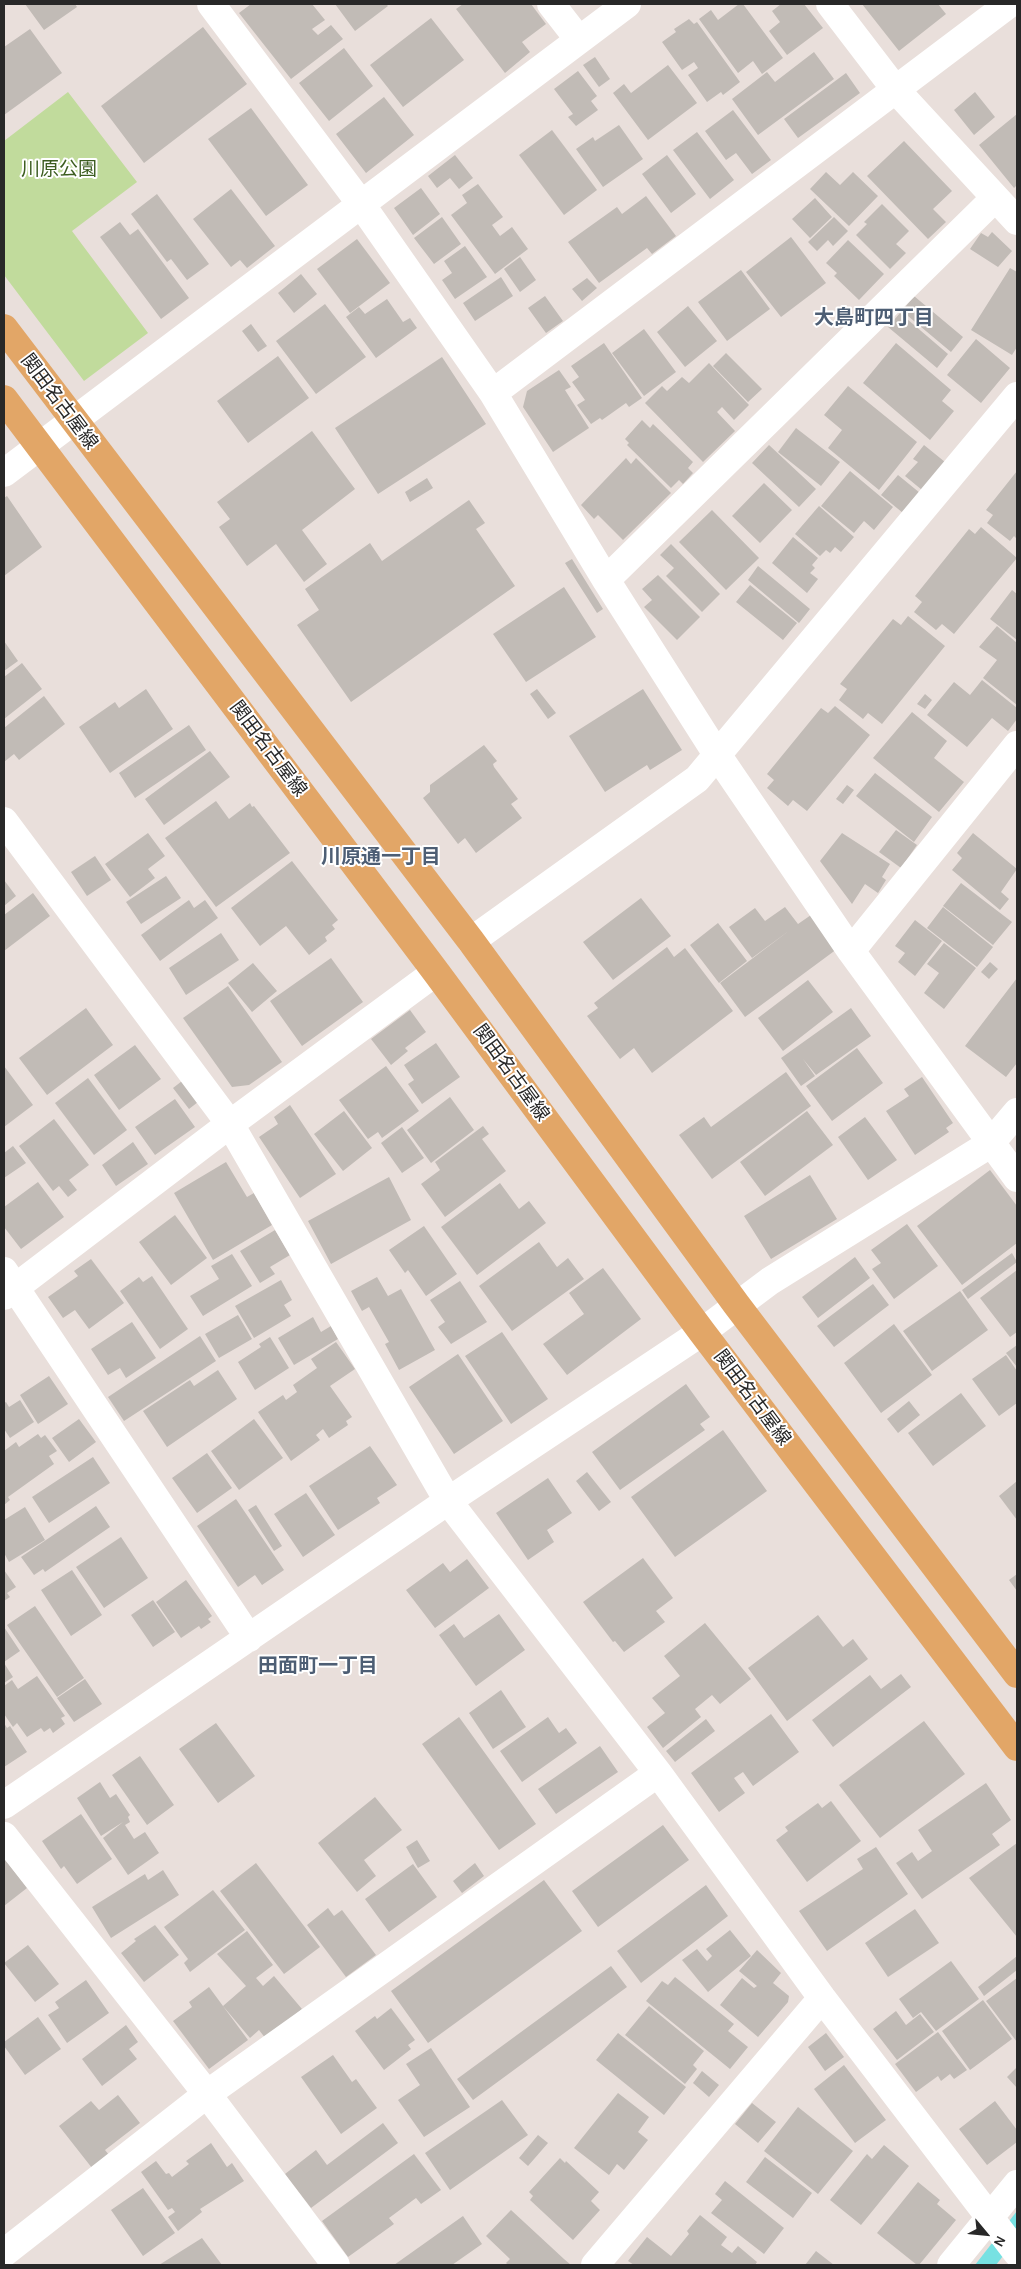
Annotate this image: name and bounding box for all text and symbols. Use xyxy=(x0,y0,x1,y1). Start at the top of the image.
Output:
park label: 川原公園 xyxy=(21,159,97,181)
district label: 大島町四丁目 xyxy=(814,306,934,330)
street label: 関田名古屋線 xyxy=(16,350,102,454)
street label: 関田名古屋線 xyxy=(225,697,311,801)
district label: 川原通一丁目 xyxy=(321,845,441,869)
street label: 関田名古屋線 xyxy=(468,1020,554,1126)
street label: 関田名古屋線 xyxy=(709,1346,795,1450)
district label: 田面町一丁目 xyxy=(258,1654,378,1678)
north arrow xyxy=(961,2209,1011,2259)
text: N xyxy=(990,2233,1010,2250)

